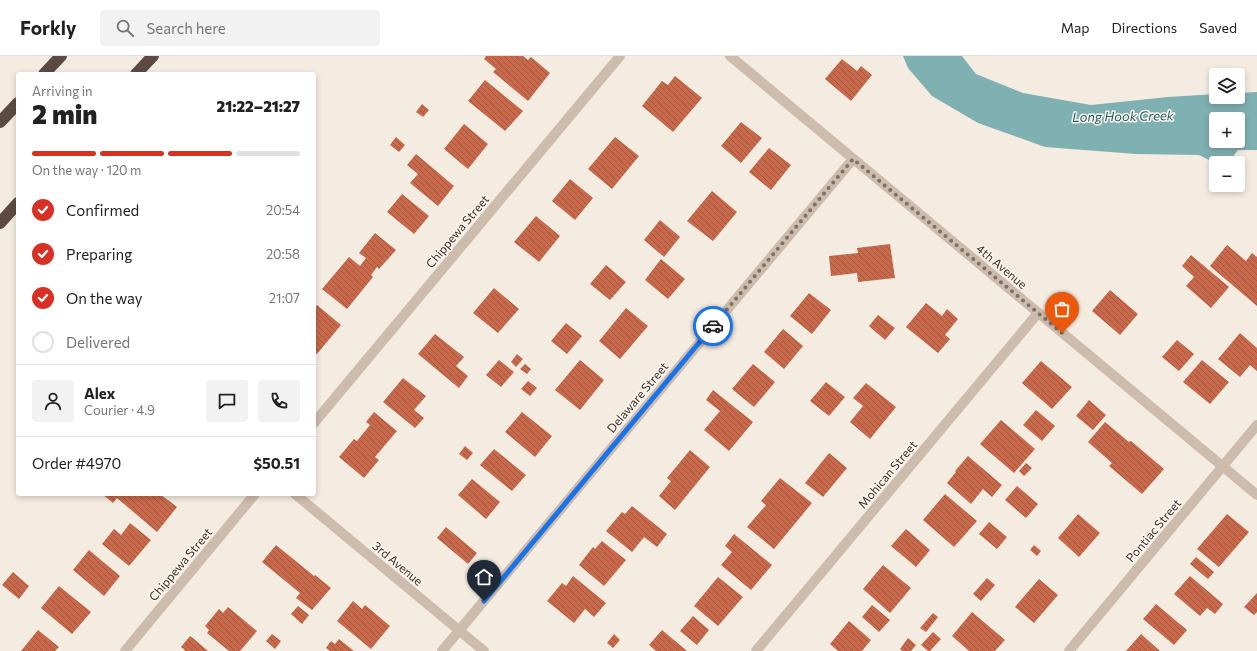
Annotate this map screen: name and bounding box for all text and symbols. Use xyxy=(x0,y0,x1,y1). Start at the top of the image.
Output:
search box xyxy=(100,10,380,46)
text: Forkly xyxy=(20,16,76,39)
icon: search xyxy=(114,17,136,39)
text: Search here xyxy=(146,19,226,37)
text: Map xyxy=(1061,19,1090,36)
text: Directions xyxy=(1112,19,1177,36)
text: Saved xyxy=(1199,19,1237,36)
map controls xyxy=(1209,68,1245,192)
button: layers xyxy=(1209,68,1245,104)
text: Arriving in xyxy=(32,83,92,99)
text: 21:22–21:27 xyxy=(217,97,300,115)
text: 2 min xyxy=(32,98,97,129)
water label: Long Hook Creek xyxy=(1072,107,1175,125)
button: + xyxy=(1209,112,1245,148)
button: − xyxy=(1209,156,1245,192)
text: On the way · 120 m xyxy=(32,162,141,178)
street label: Chippewa Street xyxy=(423,192,492,270)
icon: check xyxy=(32,199,54,221)
text: Confirmed xyxy=(66,201,139,219)
text: 20:54 xyxy=(266,202,300,218)
street label: 4th Avenue xyxy=(974,241,1030,291)
icon: check xyxy=(32,243,54,265)
text: Preparing xyxy=(66,245,132,263)
text: 20:58 xyxy=(266,246,300,262)
icon: check xyxy=(32,287,54,309)
text: On the way xyxy=(66,289,143,307)
text: 21:07 xyxy=(269,290,300,306)
pin xyxy=(1045,292,1079,333)
icon: bag xyxy=(1051,298,1073,320)
courier xyxy=(693,306,733,346)
icon: car xyxy=(702,315,724,337)
text: Delivered xyxy=(66,333,130,351)
street label: Delaware Street xyxy=(604,359,670,435)
button: person xyxy=(32,380,74,422)
button: chat xyxy=(206,380,248,422)
button: phone xyxy=(258,380,300,422)
text: Alex xyxy=(84,384,115,402)
text: Courier · 4.9 xyxy=(84,402,155,418)
street label: Mohican Street xyxy=(855,437,919,511)
text: Order #4970 xyxy=(32,454,121,472)
text: $50.51 xyxy=(253,454,300,472)
street label: Pontiac Street xyxy=(1123,496,1183,564)
street label: Chippewa Street xyxy=(146,525,215,603)
street label: 3rd Avenue xyxy=(370,538,426,588)
pin xyxy=(467,560,501,601)
icon: home xyxy=(473,566,495,588)

